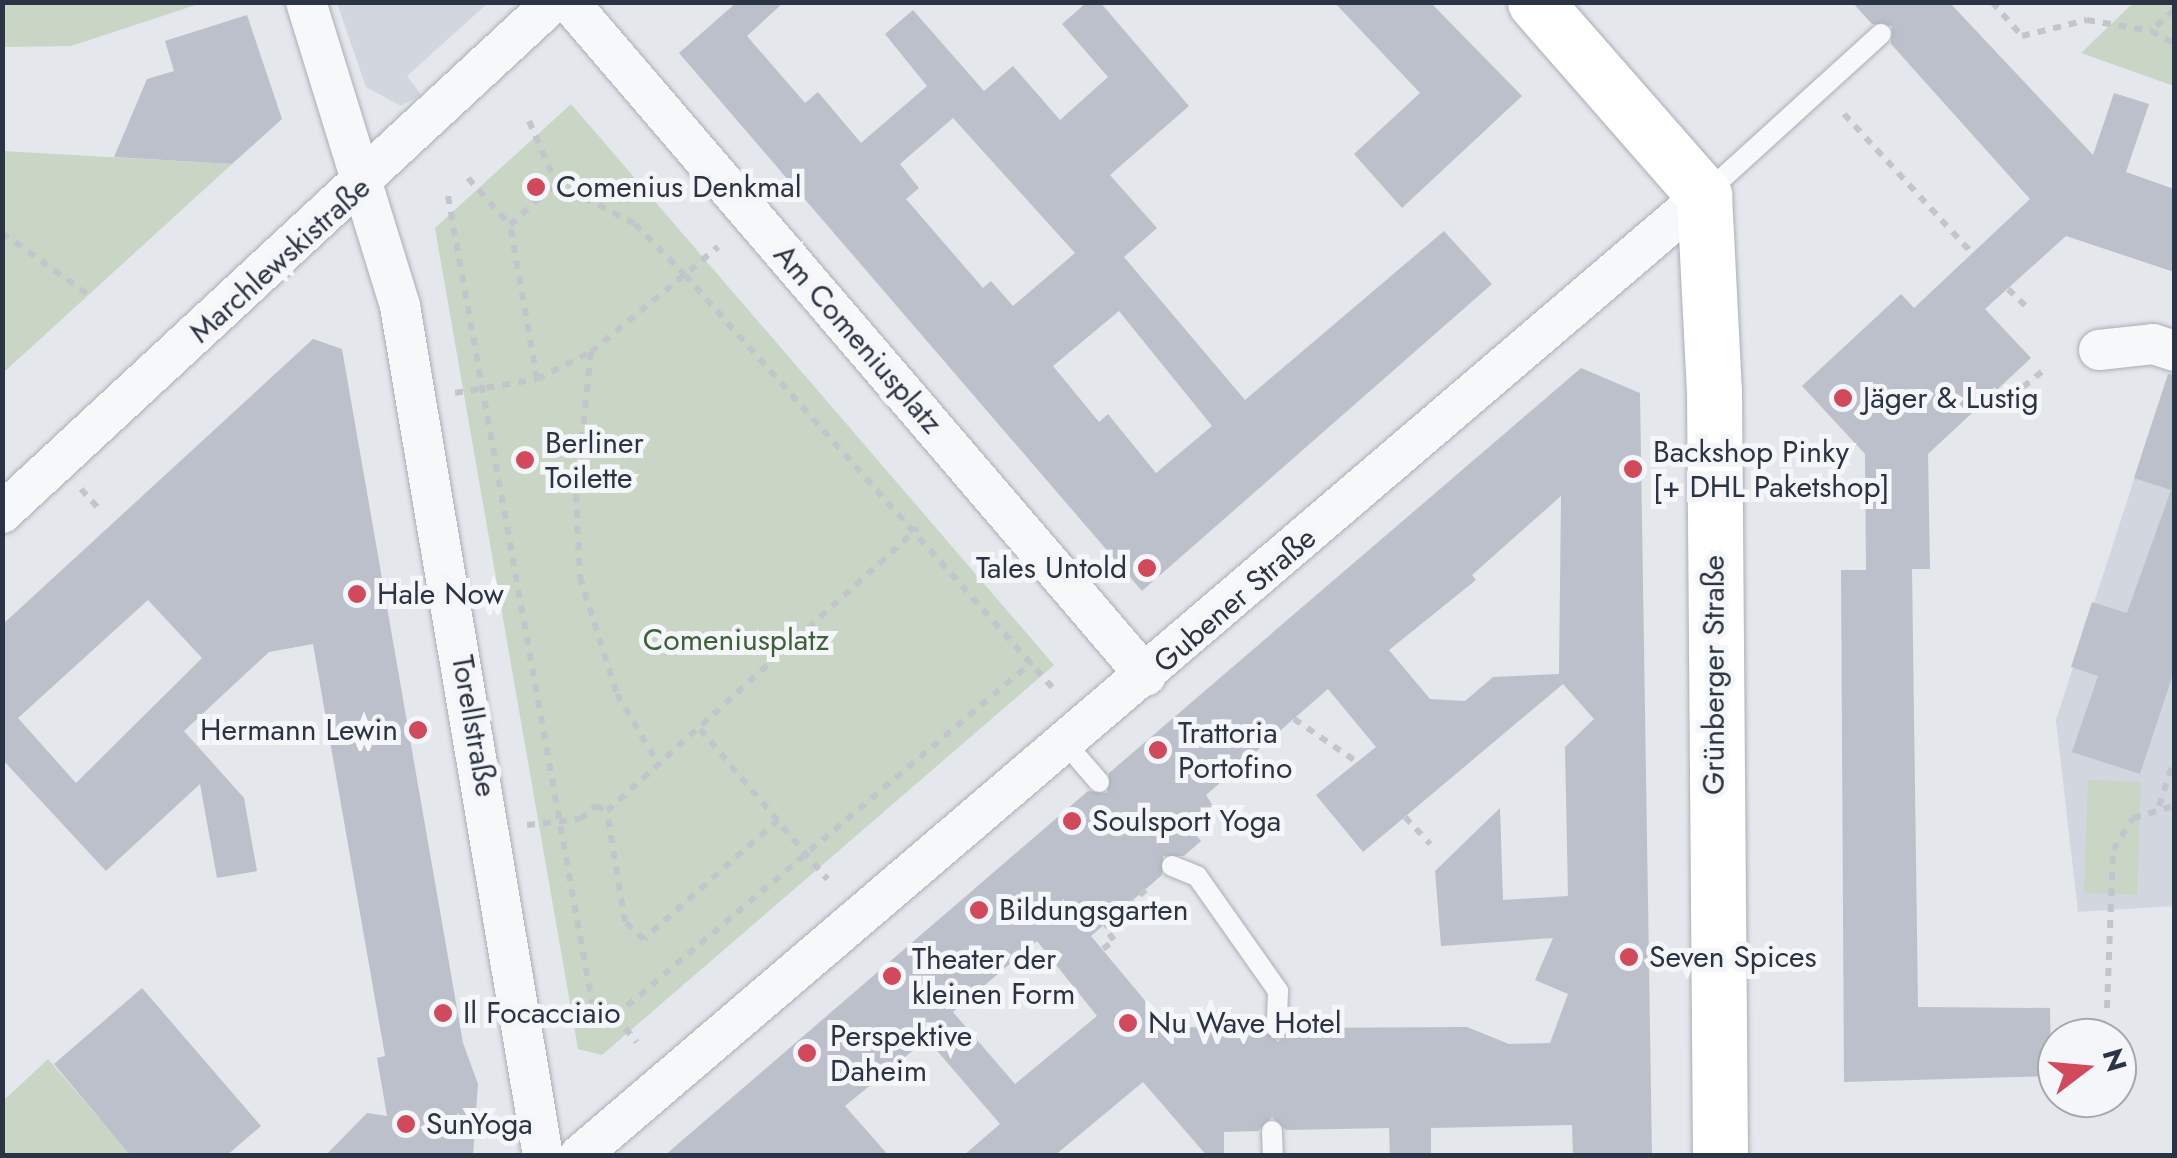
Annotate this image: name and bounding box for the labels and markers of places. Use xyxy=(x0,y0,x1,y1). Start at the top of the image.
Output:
place label: Comenius Denkmal xyxy=(556,169,802,205)
marker: Comenius Denkmal xyxy=(525,176,547,198)
place label: Jäger & Lustig xyxy=(1863,380,2039,416)
marker: Jäger & Lustig xyxy=(1832,387,1854,409)
place label: Berliner Toilette xyxy=(545,425,644,496)
place label: Backshop Pinky [+ DHL Paketshop] xyxy=(1653,434,1889,504)
marker: Berliner Toilette xyxy=(514,449,536,471)
marker: Backshop Pinky [+ DHL Paketshop] xyxy=(1622,458,1644,480)
place label: Tales Untold xyxy=(976,550,1127,586)
marker: Tales Untold xyxy=(1136,557,1158,579)
place label: Hale Now xyxy=(377,576,504,612)
marker: Hale Now xyxy=(346,583,368,605)
place label: Hermann Lewin xyxy=(200,712,398,748)
place label: Trattoria Portofino xyxy=(1178,715,1292,786)
marker: Hermann Lewin xyxy=(407,719,429,741)
marker: Trattoria Portofino xyxy=(1147,739,1169,761)
place label: Soulsport Yoga xyxy=(1092,803,1281,839)
marker: Soulsport Yoga xyxy=(1061,810,1083,832)
place label: Bildungsgarten xyxy=(999,892,1188,928)
marker: Bildungsgarten xyxy=(968,899,990,921)
place label: Seven Spices xyxy=(1649,939,1817,975)
place label: Theater der kleinen Form xyxy=(912,941,1075,1012)
marker: Seven Spices xyxy=(1618,946,1640,968)
marker: Theater der kleinen Form xyxy=(881,965,903,987)
place label: Il Focacciaio xyxy=(463,995,621,1031)
marker: Il Focacciaio xyxy=(432,1002,454,1024)
place label: Nu Wave Hotel xyxy=(1148,1005,1342,1041)
marker: Nu Wave Hotel xyxy=(1117,1012,1139,1034)
place label: Perspektive Daheim xyxy=(830,1018,972,1088)
marker: Perspektive Daheim xyxy=(794,1040,820,1066)
place label: SunYoga xyxy=(426,1106,533,1142)
marker: SunYoga xyxy=(395,1113,417,1135)

